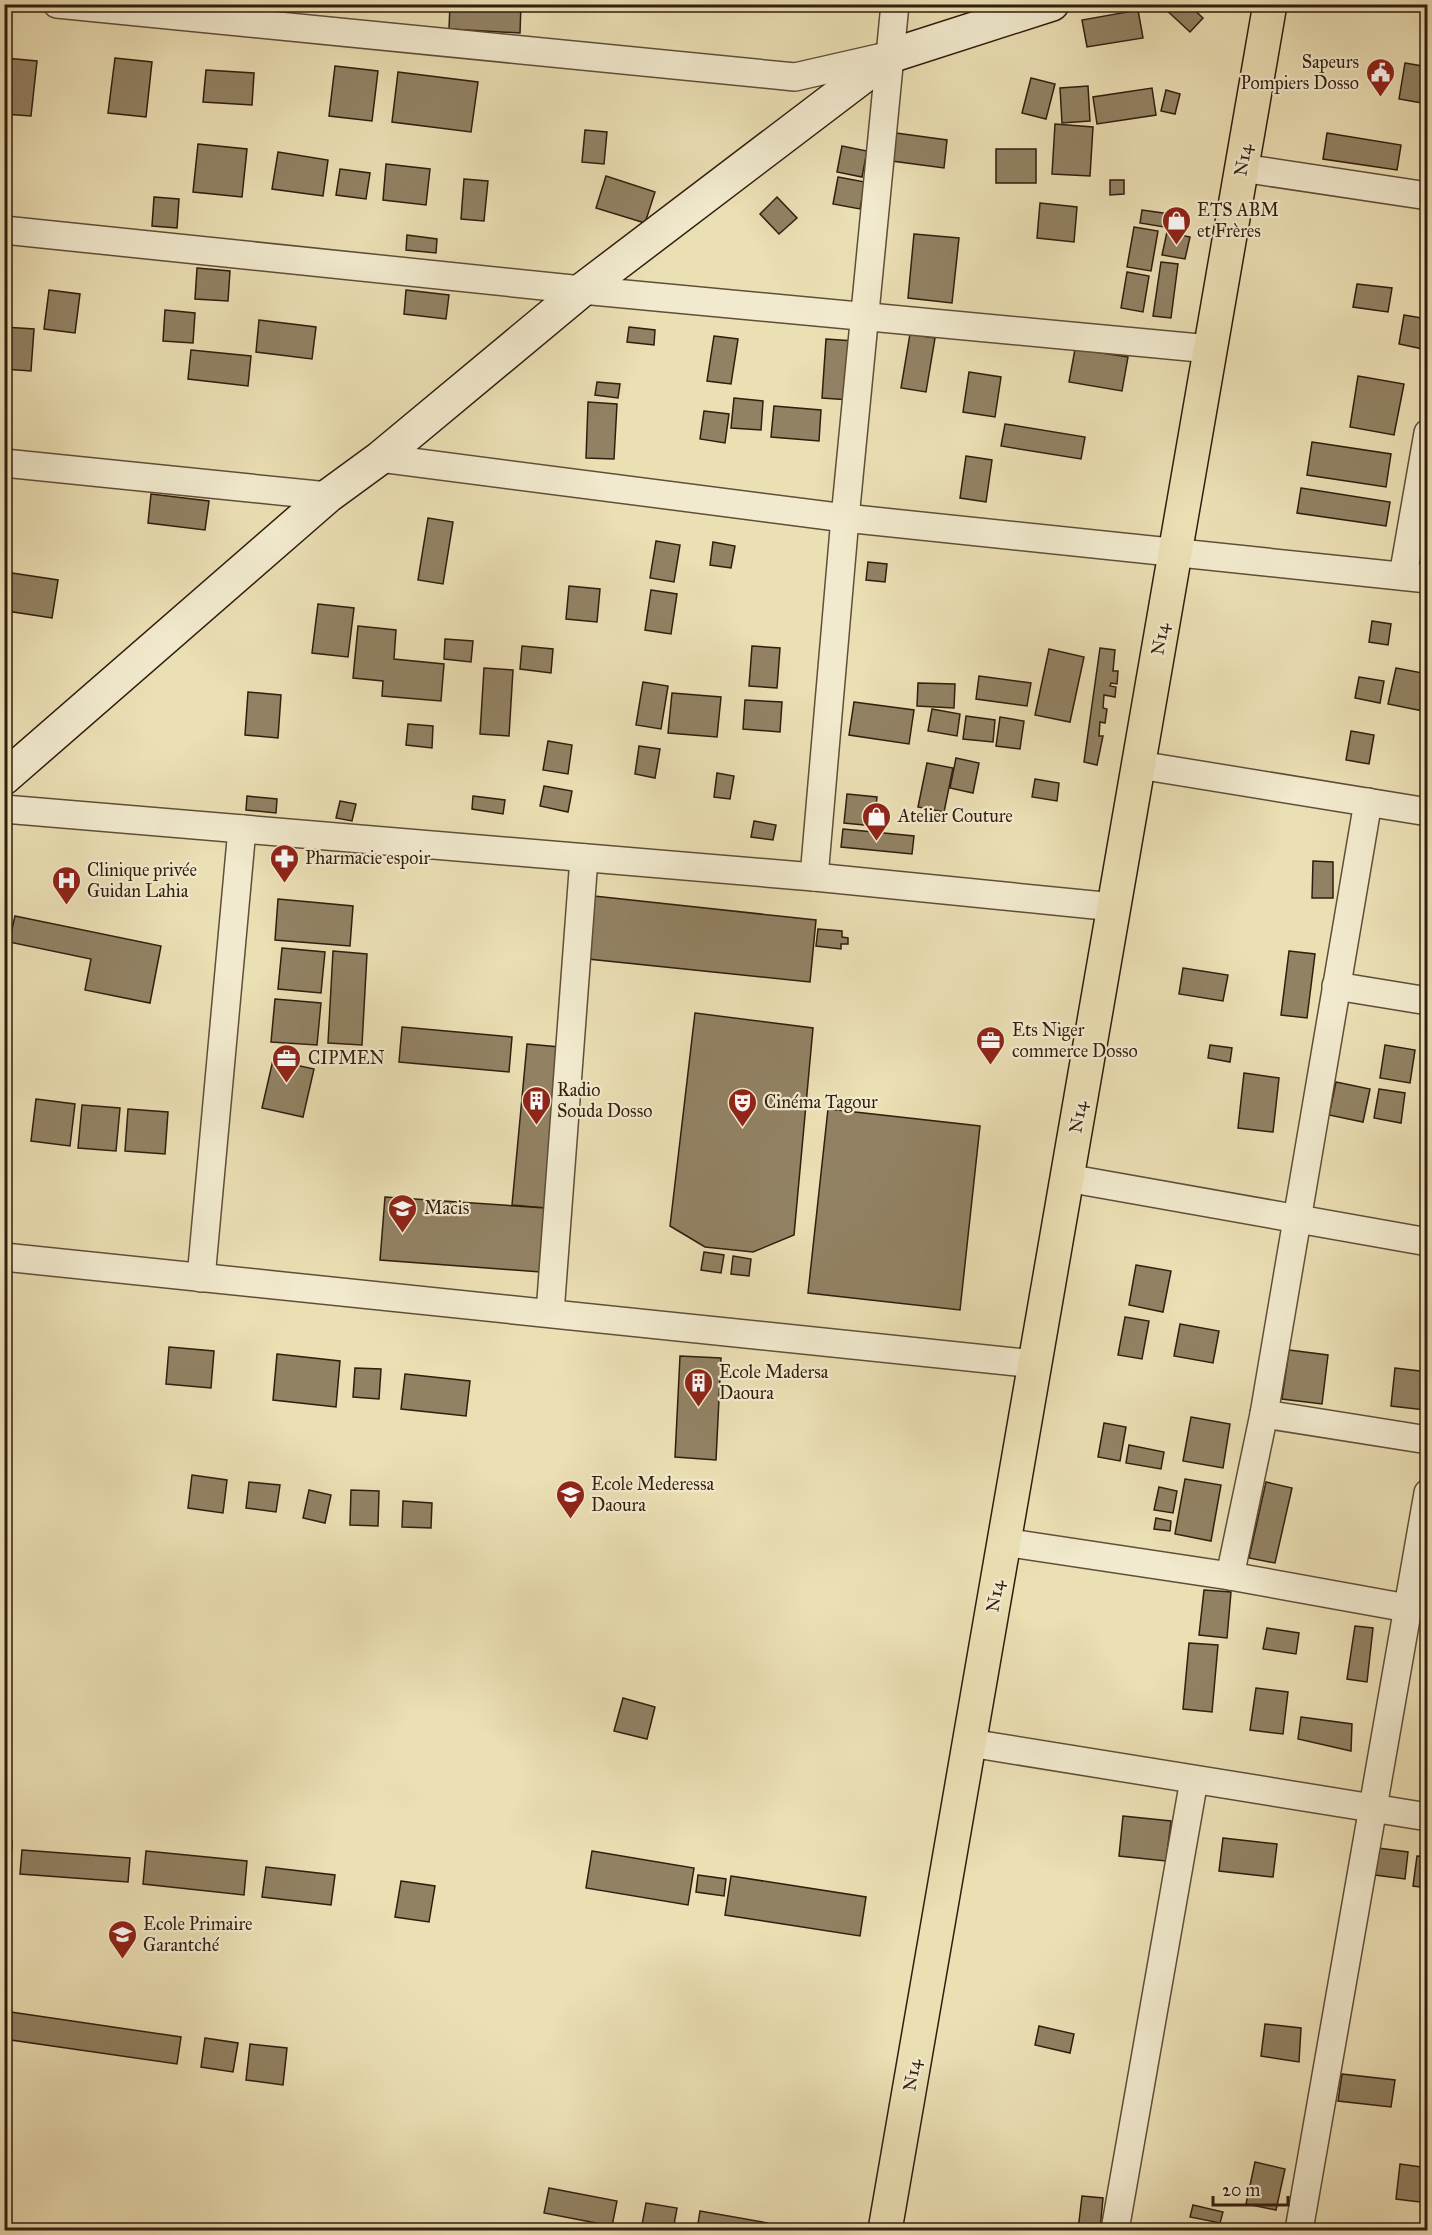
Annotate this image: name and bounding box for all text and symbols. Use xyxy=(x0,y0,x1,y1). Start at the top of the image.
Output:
place label: Sapeurs Pompiers Dosso xyxy=(1241,51,1359,94)
public building icon: Sapeurs Pompiers Dosso xyxy=(1364,56,1396,98)
street label: N14 xyxy=(1229,141,1257,178)
place label: ETS ABM et Frères xyxy=(1197,199,1279,242)
shop icon: ETS ABM et Frères xyxy=(1160,204,1192,246)
street label: N14 xyxy=(1146,620,1174,657)
shop icon: Atelier Couture xyxy=(861,800,893,842)
place label: Atelier Couture xyxy=(897,805,1013,827)
pharmacy icon: Pharmacie espoir xyxy=(268,842,300,884)
place label: Pharmacie espoir xyxy=(305,847,430,869)
place label: Clinique privée Guidan Lahia xyxy=(87,859,197,902)
hospital icon: Clinique privée Guidan Lahia xyxy=(50,864,82,906)
place label: Ets Niger commerce Dosso xyxy=(1012,1019,1138,1062)
office icon: Ets Niger commerce Dosso xyxy=(975,1024,1007,1066)
office icon: CIPMEN xyxy=(271,1042,303,1084)
place label: CIPMEN xyxy=(308,1047,385,1069)
place label: Radio Souda Dosso xyxy=(557,1079,652,1122)
building icon: Radio Souda Dosso xyxy=(520,1084,552,1126)
theatre icon: Cinéma Tagour xyxy=(727,1086,759,1128)
place label: Cinéma Tagour xyxy=(764,1091,878,1114)
street label: N14 xyxy=(1064,1098,1092,1135)
school or university icon: Macis xyxy=(387,1192,419,1234)
place label: Macis xyxy=(424,1197,469,1219)
place label: Ecole Madersa Daoura xyxy=(719,1361,829,1404)
building icon: Ecole Madersa Daoura xyxy=(682,1366,714,1408)
place label: Ecole Mederessa Daoura xyxy=(591,1473,714,1516)
school or university icon: Ecole Mederessa Daoura xyxy=(554,1478,586,1520)
street label: N14 xyxy=(981,1577,1009,1614)
place label: Ecole Primaire Garantché xyxy=(143,1913,253,1956)
school or university icon: Ecole Primaire Garantché xyxy=(106,1918,138,1960)
street label: N14 xyxy=(898,2056,926,2093)
scale bar xyxy=(1213,2169,1288,2207)
text: 20 m xyxy=(1222,2179,1260,2201)

